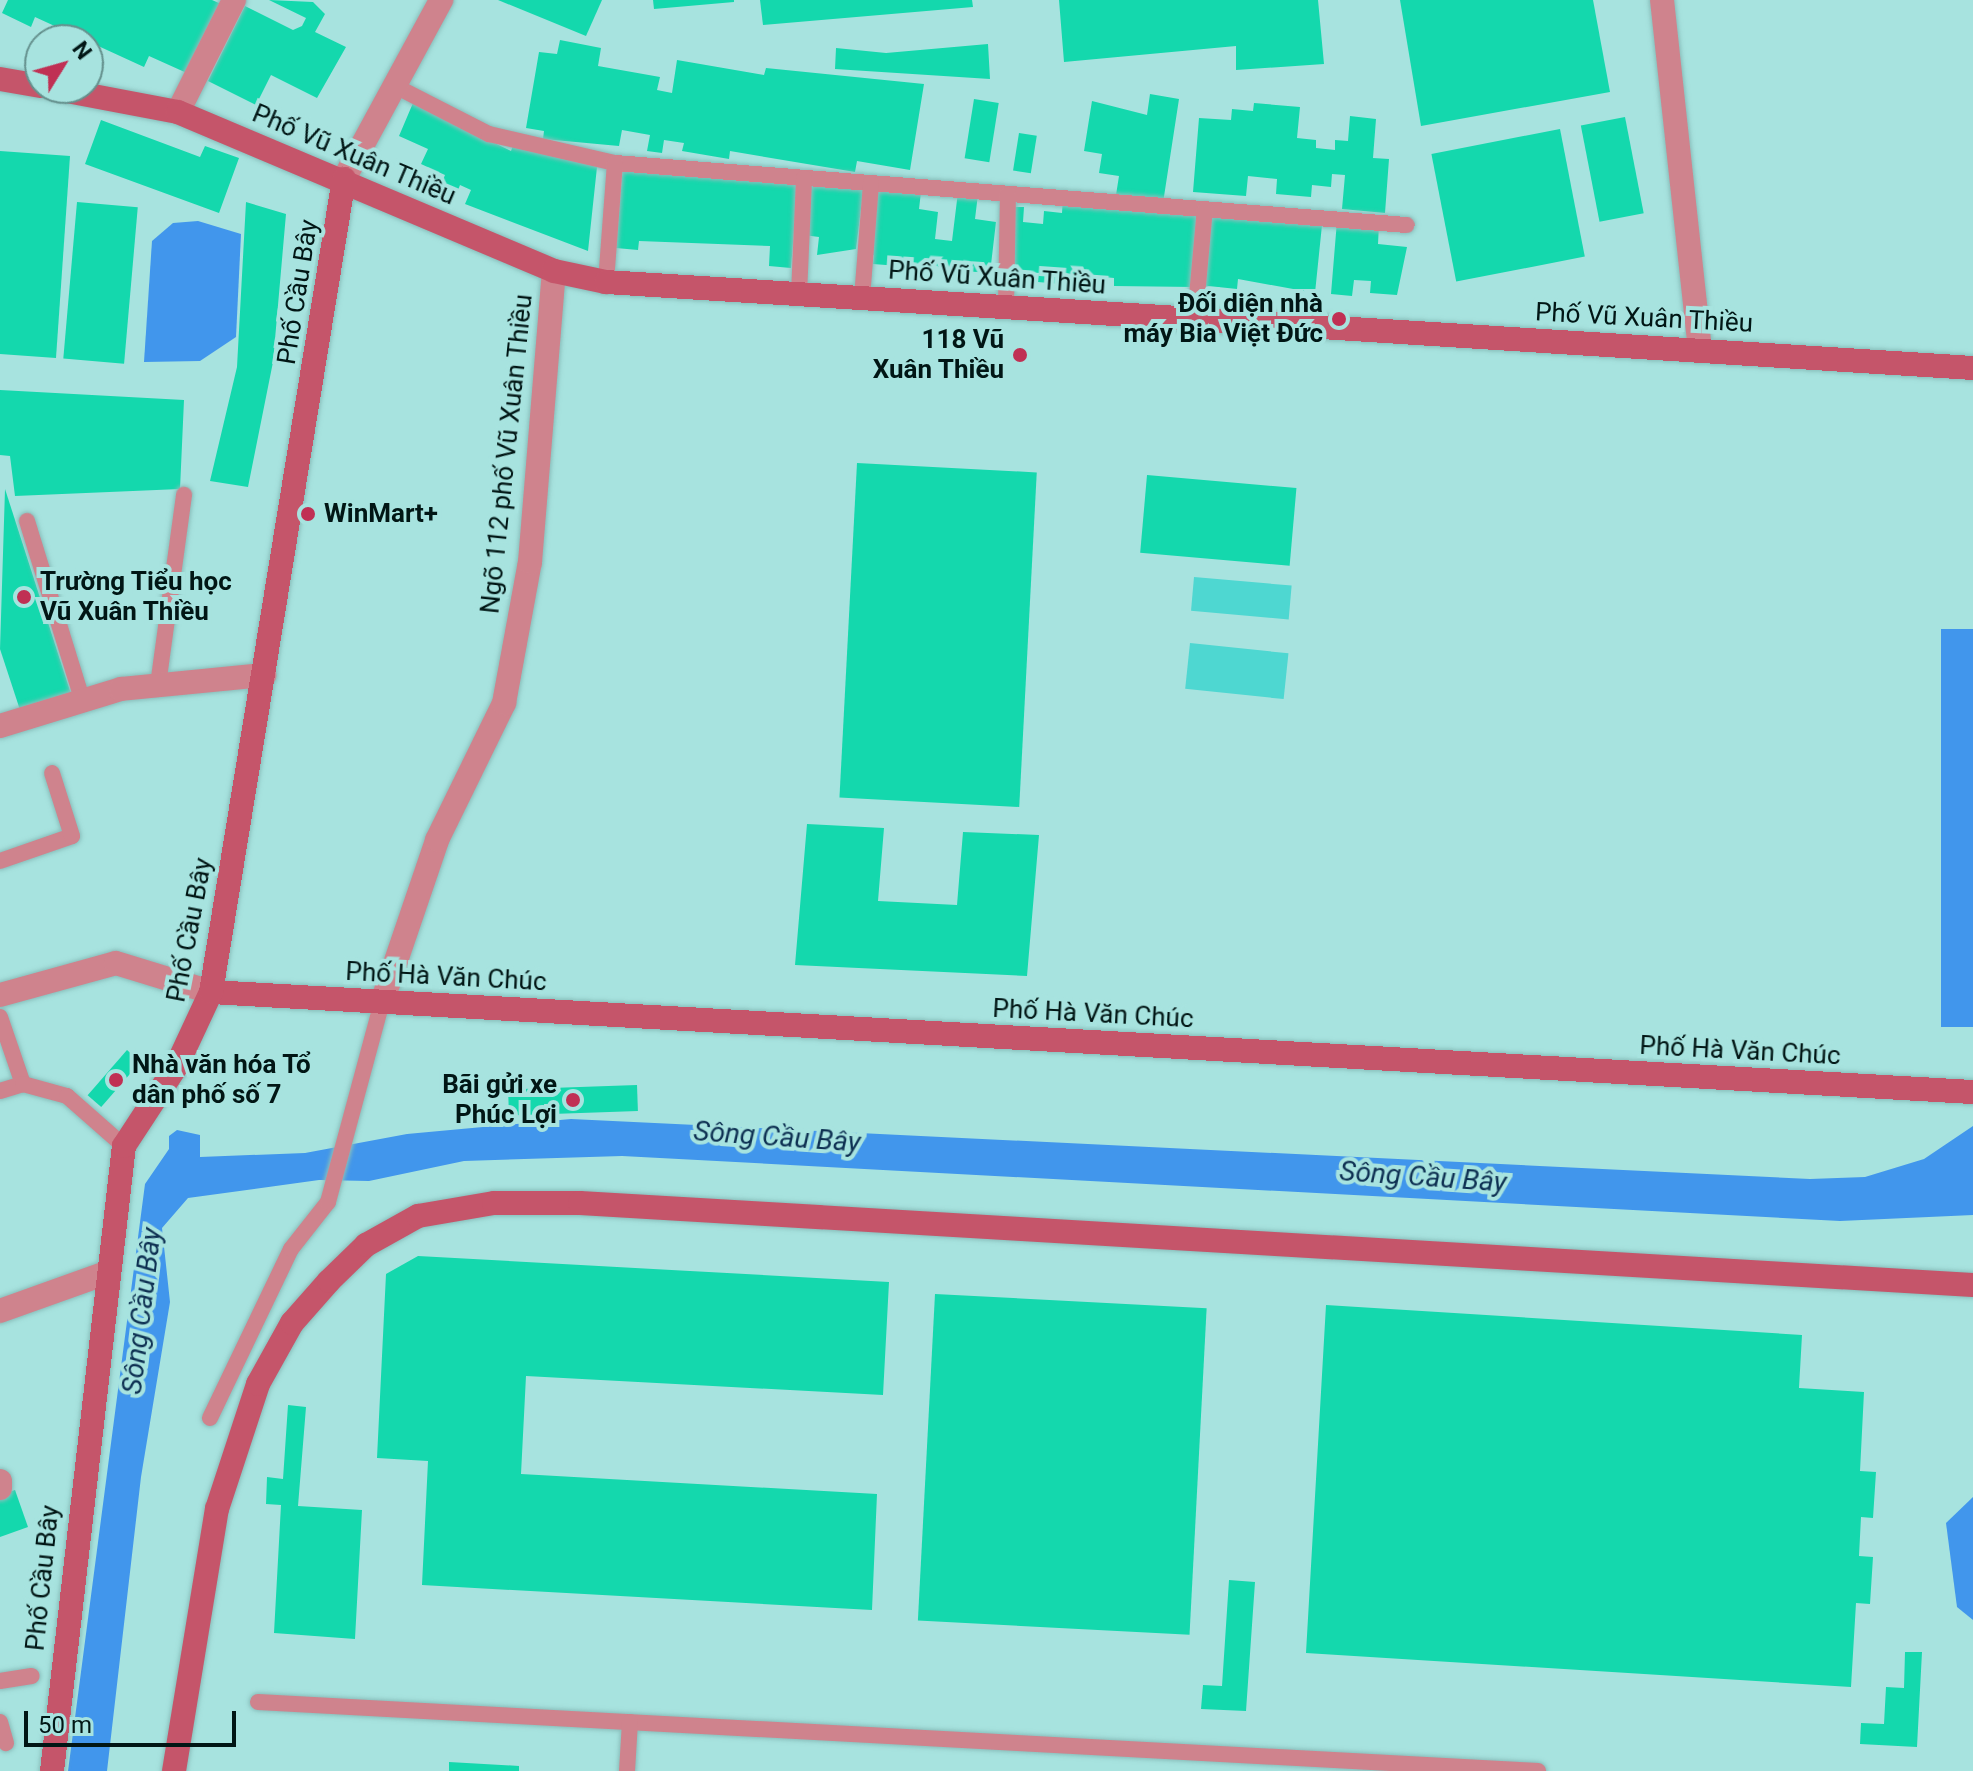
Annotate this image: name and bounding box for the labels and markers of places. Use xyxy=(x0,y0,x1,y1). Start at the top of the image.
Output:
place label: Đối diện nhà máy Bia Việt Đức xyxy=(1124,288,1323,350)
marker: Đối diện nhà máy Bia Việt Đức xyxy=(1330,310,1348,328)
place label: 118 Vũ Xuân Thiều xyxy=(872,324,1004,386)
marker: 118 Vũ Xuân Thiều xyxy=(1011,346,1029,364)
place label: WinMart+ xyxy=(324,498,438,530)
marker: WinMart+ xyxy=(299,505,317,523)
place label: Trường Tiểu học Vũ Xuân Thiều xyxy=(40,566,232,628)
marker: Trường Tiểu học Vũ Xuân Thiều xyxy=(15,588,33,606)
place label: Nhà văn hóa Tổ dân phố số 7 xyxy=(132,1049,311,1110)
place label: Bãi gửi xe Phúc Lợi xyxy=(442,1069,557,1130)
marker: Nhà văn hóa Tổ dân phố số 7 xyxy=(107,1071,125,1089)
marker: Bãi gửi xe Phúc Lợi xyxy=(564,1091,582,1109)

